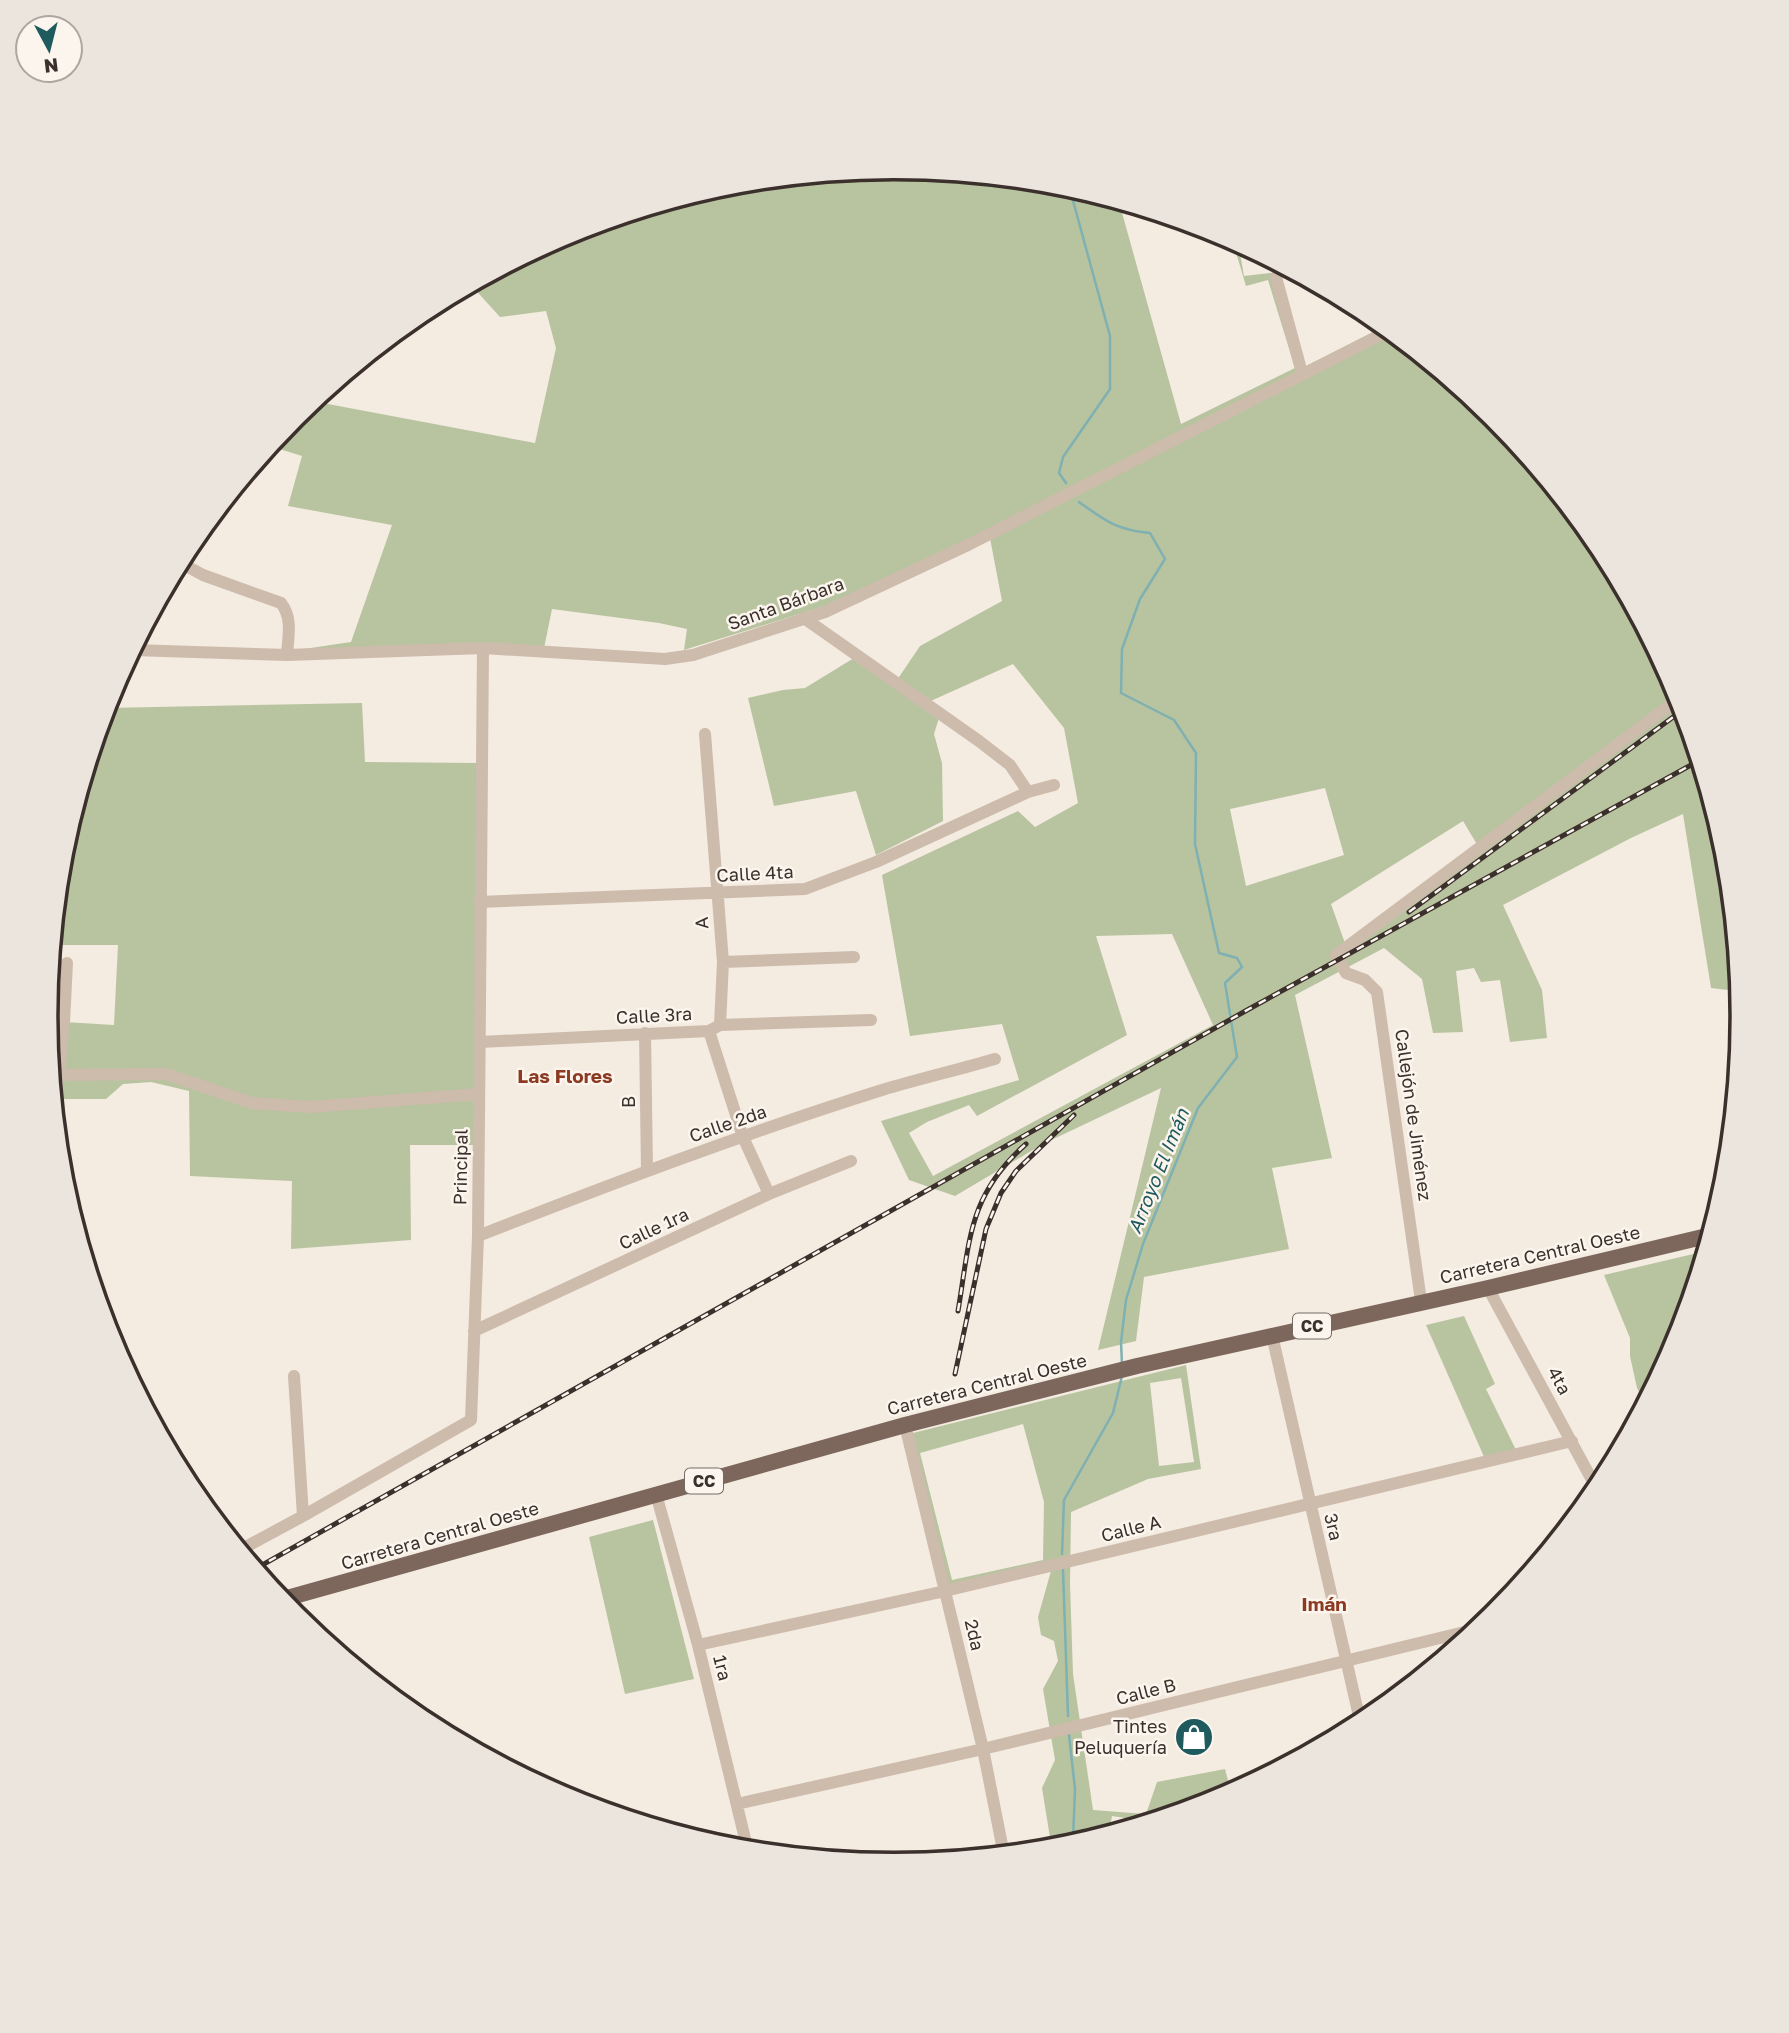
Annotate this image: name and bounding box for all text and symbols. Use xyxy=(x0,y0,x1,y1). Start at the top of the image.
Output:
north arrow xyxy=(14,14,84,84)
text: N xyxy=(43,54,60,79)
street label: Santa Bárbara xyxy=(725,572,847,634)
street label: Calle 4ta xyxy=(716,860,794,886)
street label: A xyxy=(690,916,712,930)
street label: Calle 3ra xyxy=(615,1002,693,1028)
street label: Callejón de Jiménez xyxy=(1391,1028,1437,1202)
district label: Las Flores xyxy=(517,1064,613,1087)
street label: B xyxy=(617,1096,639,1108)
street label: Calle 2da xyxy=(686,1100,769,1147)
water label: Arroyo El Imán xyxy=(1122,1104,1193,1237)
street label: Principal xyxy=(448,1128,472,1205)
street label: Calle 1ra xyxy=(615,1202,692,1254)
street label: Carretera Central Oeste xyxy=(1438,1220,1642,1288)
road number: CC xyxy=(1293,1314,1331,1338)
street label: Carretera Central Oeste xyxy=(885,1349,1089,1419)
street label: 4ta xyxy=(1543,1363,1576,1398)
road number: CC xyxy=(685,1469,723,1494)
street label: Carretera Central Oeste xyxy=(338,1496,541,1574)
street label: Calle A xyxy=(1099,1510,1163,1546)
street label: 3ra xyxy=(1320,1511,1348,1543)
district label: Imán xyxy=(1301,1592,1347,1615)
street label: 2da xyxy=(961,1617,989,1653)
street label: 1ra xyxy=(709,1653,737,1683)
street label: Calle B xyxy=(1114,1673,1178,1709)
place label: Tintes Peluquería xyxy=(1074,1715,1167,1758)
shop icon: Tintes Peluquería xyxy=(1173,1716,1215,1758)

